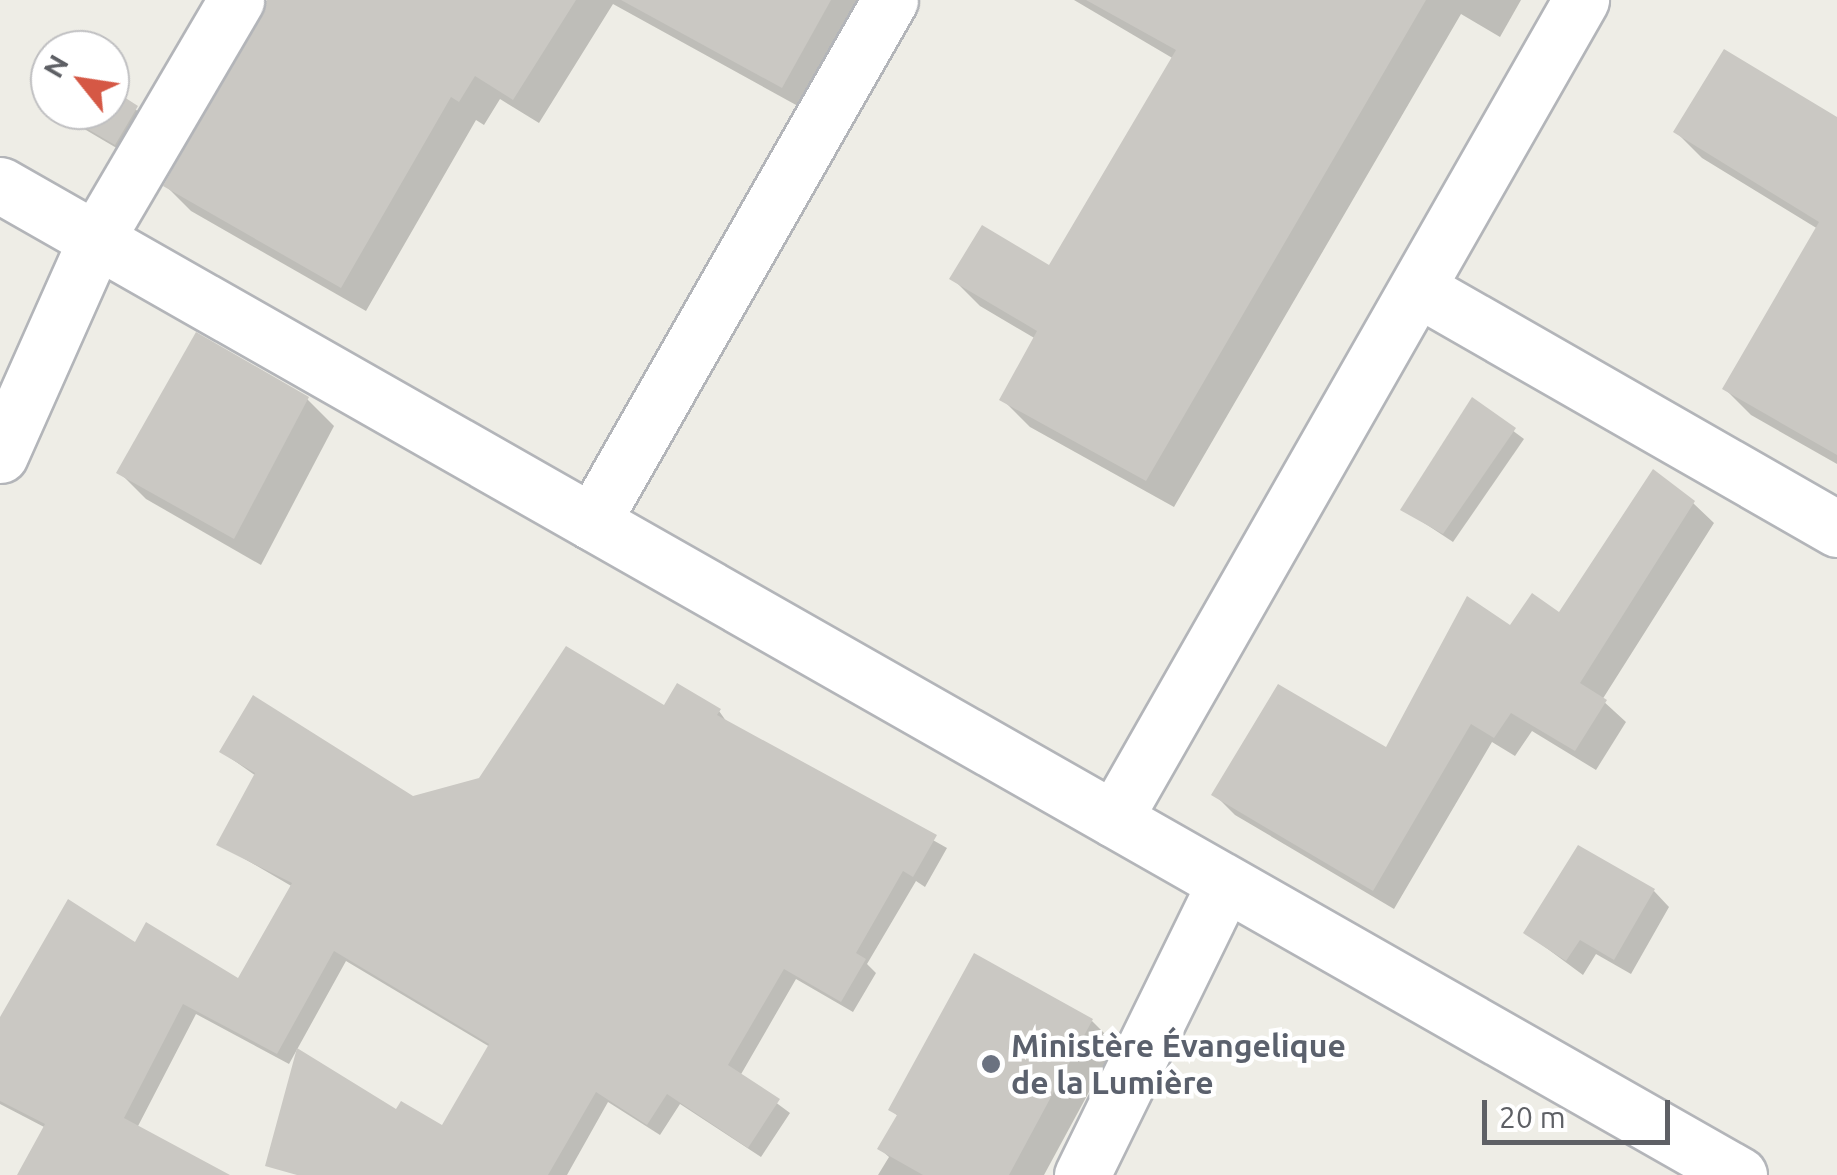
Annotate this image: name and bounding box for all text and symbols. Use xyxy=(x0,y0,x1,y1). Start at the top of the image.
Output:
north arrow xyxy=(30,30,130,130)
text: N xyxy=(37,49,74,83)
place label: Ministère Évangelique de la Lumière xyxy=(1011,1027,1346,1102)
marker: Ministère Évangelique de la Lumière xyxy=(980,1053,1002,1075)
scale bar xyxy=(1487,1080,1674,1142)
text: 20 m xyxy=(1499,1100,1566,1134)

